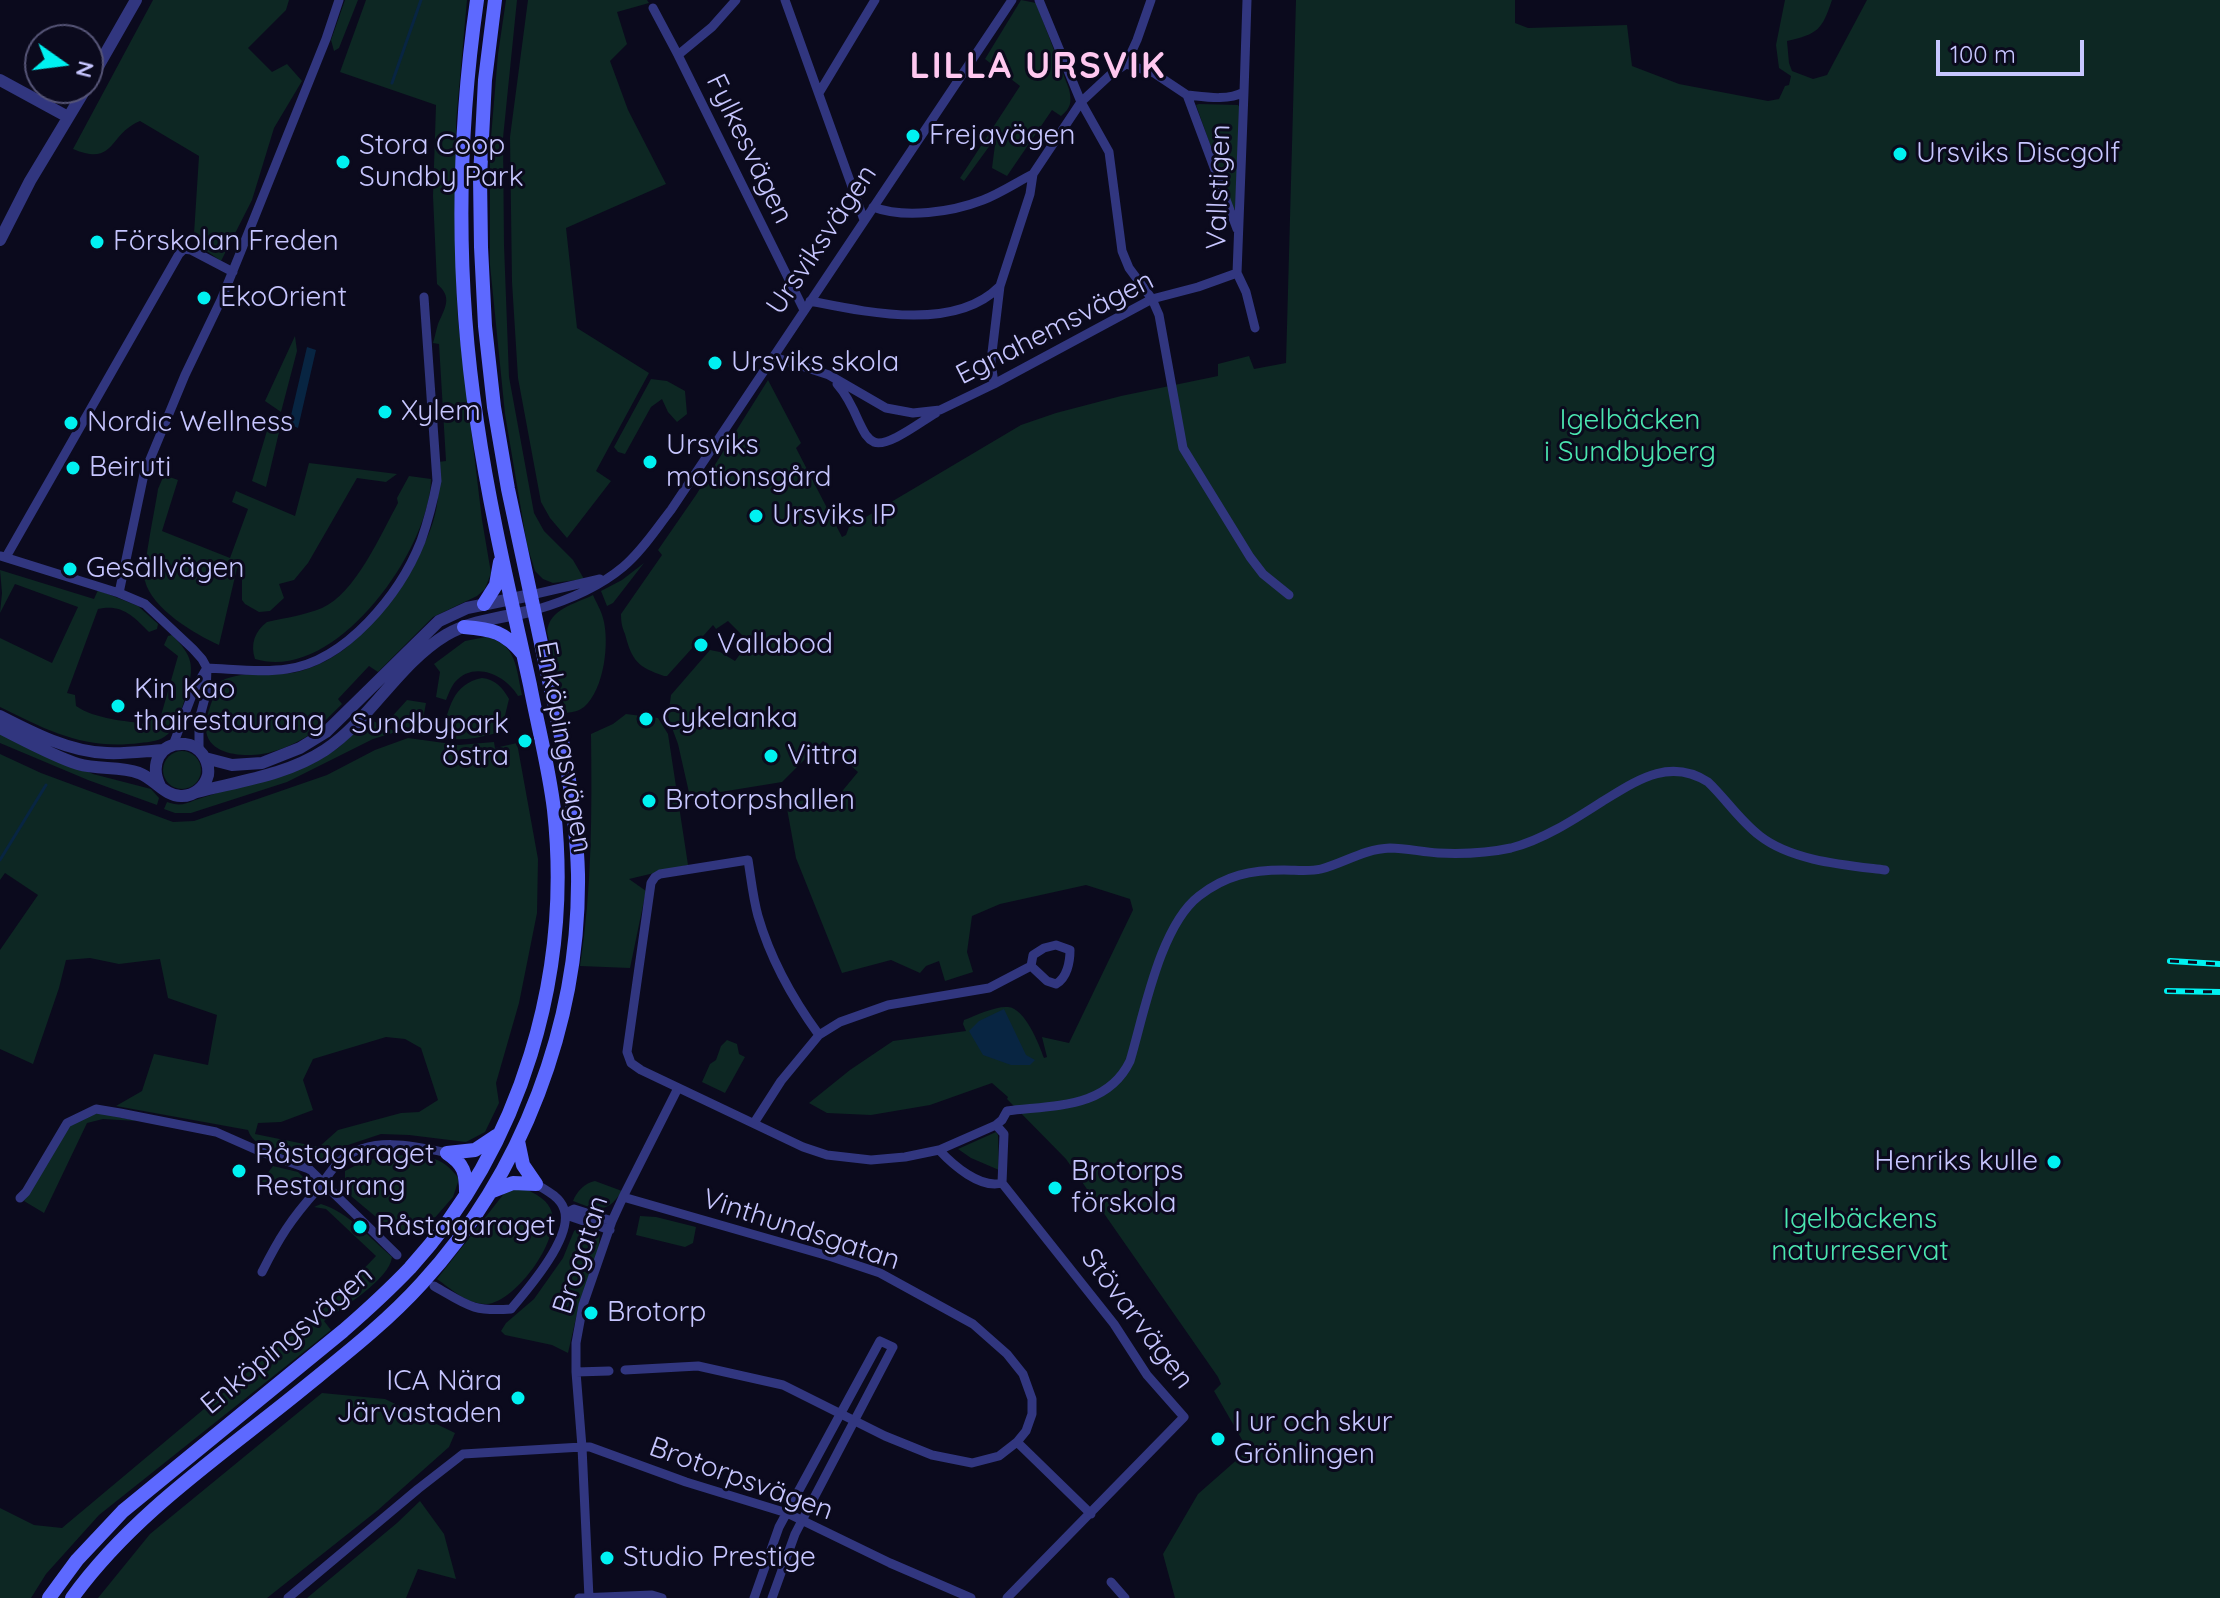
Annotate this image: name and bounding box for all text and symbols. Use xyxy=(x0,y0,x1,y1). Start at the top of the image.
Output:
north arrow xyxy=(24,24,104,104)
scale bar xyxy=(1940,24,2088,74)
text: 100 m xyxy=(1950,39,2016,69)
district label: LILLA URSVIK xyxy=(909,45,1167,89)
text: N xyxy=(70,58,101,81)
street label: Fylkesvägen xyxy=(698,69,800,229)
place label: Frejavägen xyxy=(929,119,1075,153)
street label: Vallstigen xyxy=(1200,124,1238,250)
marker: Frejavägen xyxy=(904,127,922,145)
place label: Stora Coop Sundby Park xyxy=(359,129,524,195)
place label: Ursviks Discgolf xyxy=(1916,137,2120,171)
marker: Ursviks Discgolf xyxy=(1891,145,1909,163)
marker: Stora Coop Sundby Park xyxy=(334,153,352,171)
street label: Ursviksvägen xyxy=(760,159,884,321)
place label: Förskolan Freden xyxy=(113,225,339,259)
marker: Förskolan Freden xyxy=(88,233,106,251)
street label: Egnahemsvägen xyxy=(951,264,1159,392)
place label: EkoOrient xyxy=(220,281,347,315)
marker: EkoOrient xyxy=(195,289,213,307)
place label: Ursviks skola xyxy=(731,346,899,380)
marker: Ursviks skola xyxy=(706,354,724,372)
place label: Xylem xyxy=(401,395,481,429)
marker: Xylem xyxy=(376,403,394,421)
park label: Igelbäcken i Sundbyberg xyxy=(1544,404,1716,470)
place label: Nordic Wellness xyxy=(87,406,293,440)
marker: Nordic Wellness xyxy=(62,414,80,432)
place label: Ursviks motionsgård xyxy=(666,429,832,495)
place label: Beiruti xyxy=(89,451,171,485)
marker: Ursviks motionsgård xyxy=(641,453,659,471)
marker: Beiruti xyxy=(64,459,82,477)
place label: Ursviks IP xyxy=(772,499,896,533)
marker: Ursviks IP xyxy=(747,507,765,525)
place label: Gesällvägen xyxy=(86,552,244,586)
marker: Gesällvägen xyxy=(61,560,79,578)
place label: Vallabod xyxy=(717,628,833,662)
marker: Vallabod xyxy=(692,636,710,654)
street label: Enköpingsvägen xyxy=(529,639,599,855)
place label: Kin Kao thairestaurang xyxy=(134,673,325,739)
marker: Kin Kao thairestaurang xyxy=(109,697,127,715)
place label: Cykelanka xyxy=(662,702,798,736)
place label: Sundbypark östra xyxy=(352,708,509,774)
marker: Cykelanka xyxy=(637,710,655,728)
marker: Sundbypark östra xyxy=(516,732,534,750)
place label: Vittra xyxy=(787,739,858,773)
marker: Vittra xyxy=(762,747,780,765)
place label: Brotorpshallen xyxy=(665,784,855,818)
marker: Brotorpshallen xyxy=(640,792,658,810)
place label: Råstagaraget Restaurang xyxy=(255,1138,434,1204)
place label: Henriks kulle xyxy=(1874,1145,2038,1179)
marker: Henriks kulle xyxy=(2045,1153,2063,1171)
place label: Brotorps förskola xyxy=(1071,1155,1183,1221)
marker: Råstagaraget Restaurang xyxy=(230,1162,248,1180)
marker: Brotorps förskola xyxy=(1046,1179,1064,1197)
street label: Vinthundsgatan xyxy=(698,1182,904,1278)
street label: Brogatan xyxy=(546,1192,616,1318)
park label: Igelbäckens naturreservat xyxy=(1771,1203,1949,1269)
place label: Råstagaraget xyxy=(376,1210,555,1244)
marker: Råstagaraget xyxy=(351,1218,369,1236)
street label: Stövarvägen xyxy=(1073,1242,1201,1396)
street label: Enköpingsvägen xyxy=(194,1258,380,1422)
place label: Brotorp xyxy=(607,1296,706,1330)
marker: Brotorp xyxy=(582,1304,600,1322)
place label: ICA Nära Järvastaden xyxy=(337,1365,502,1431)
marker: ICA Nära Järvastaden xyxy=(509,1389,527,1407)
place label: I ur och skur Grönlingen xyxy=(1234,1406,1393,1472)
street label: Brotorpsvägen xyxy=(645,1430,837,1528)
marker: I ur och skur Grönlingen xyxy=(1209,1430,1227,1448)
place label: Studio Prestige xyxy=(623,1541,816,1575)
marker: Studio Prestige xyxy=(598,1549,616,1567)

